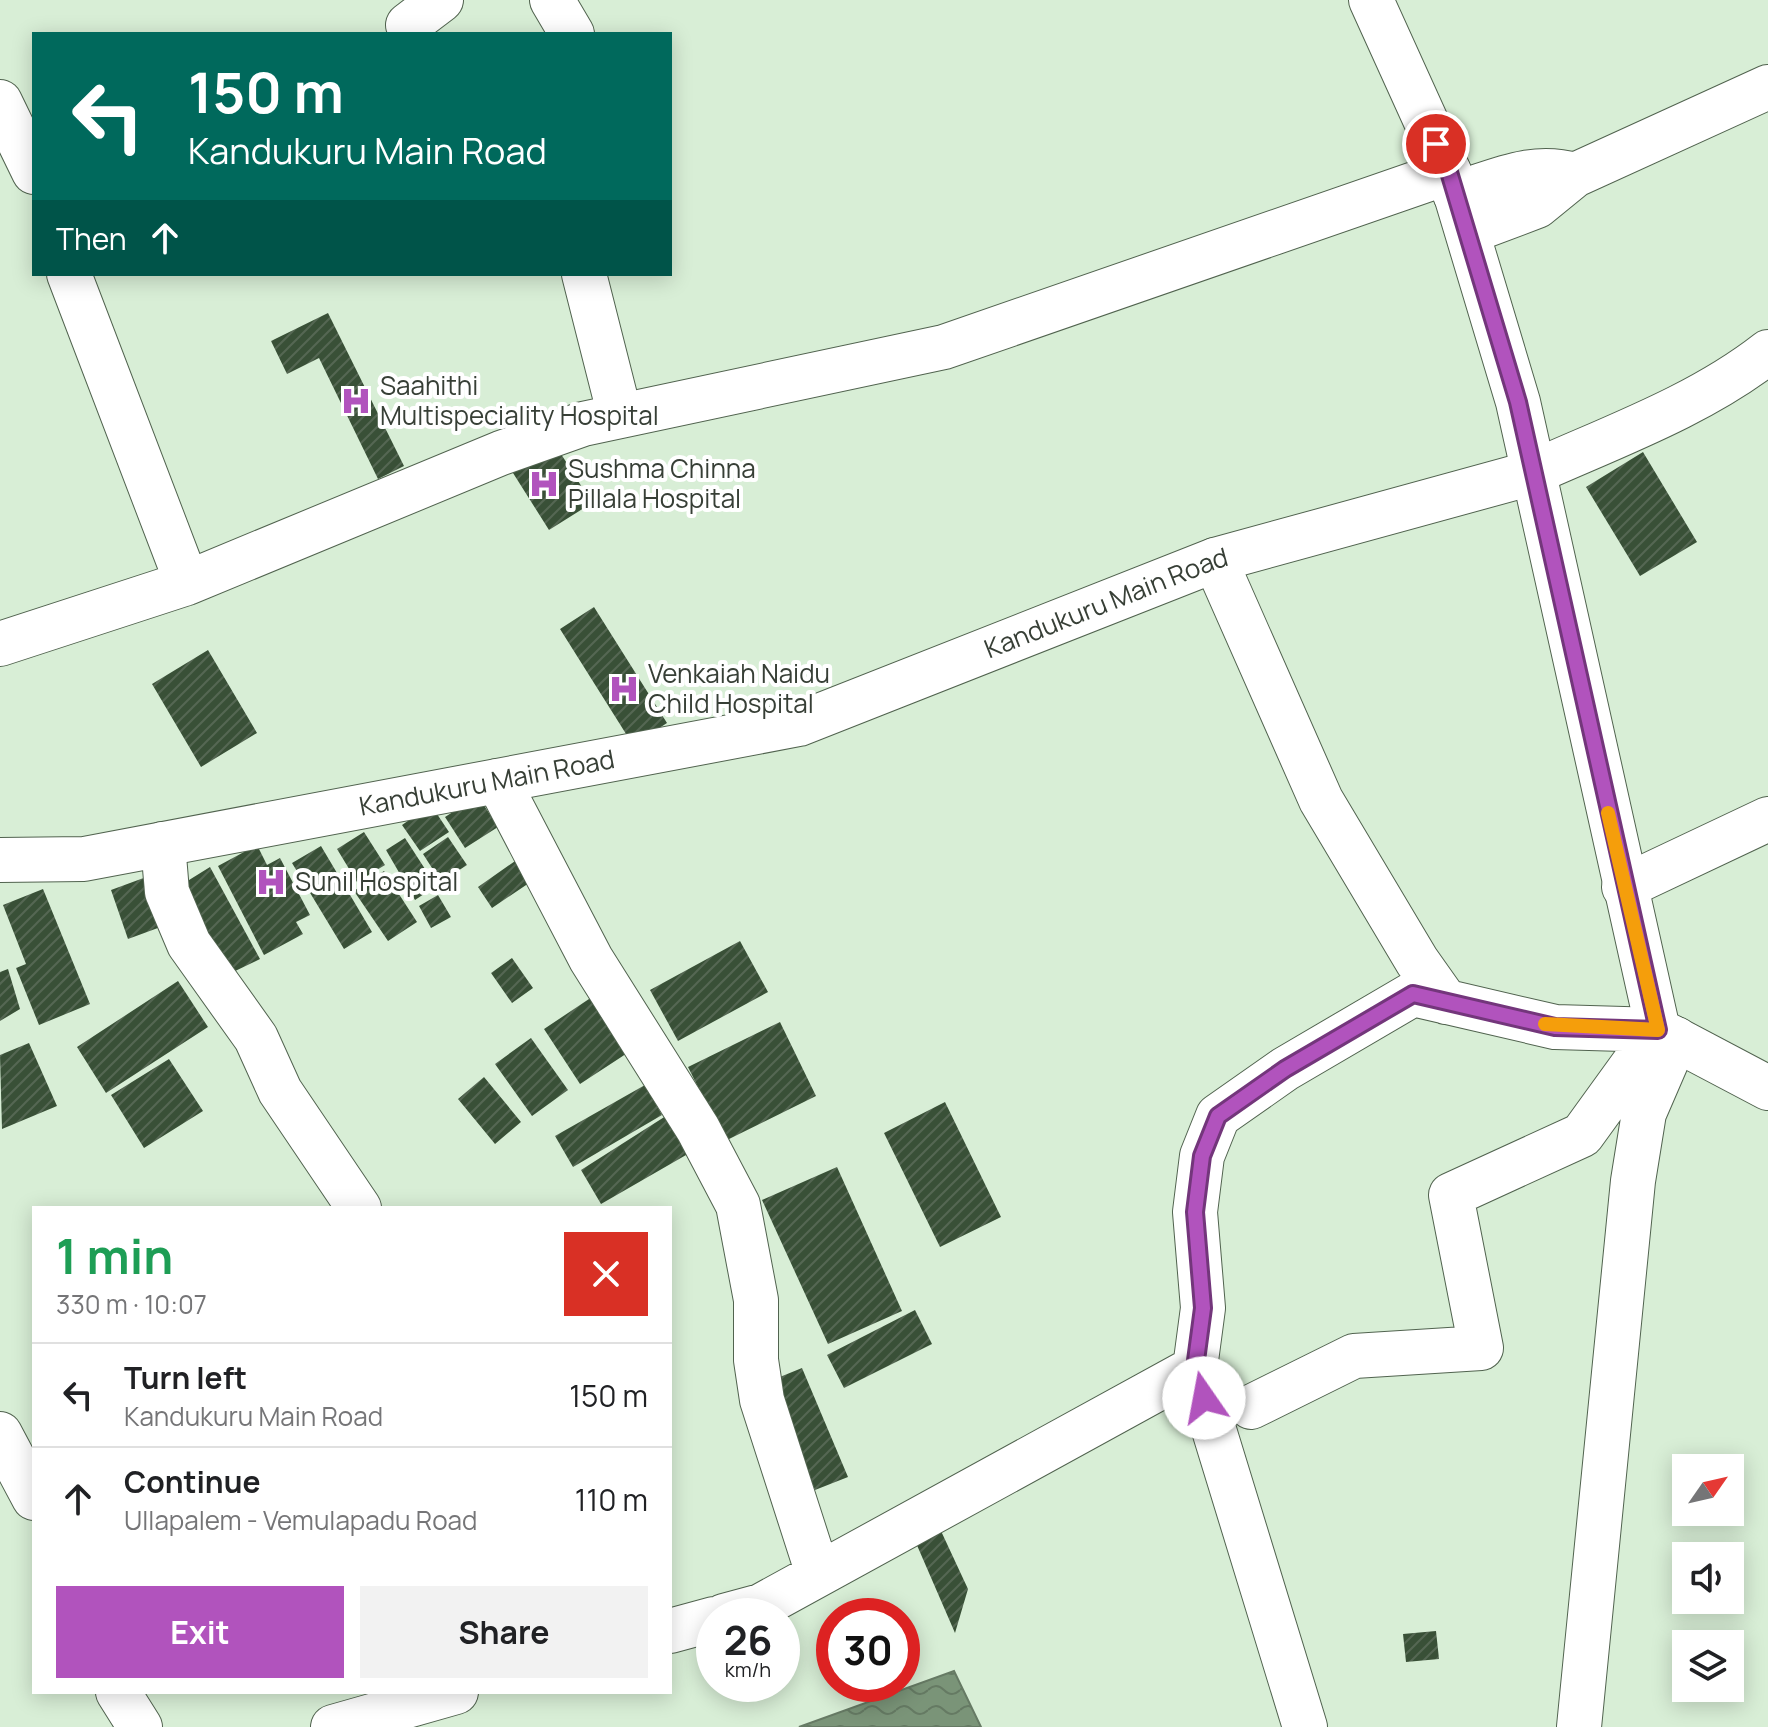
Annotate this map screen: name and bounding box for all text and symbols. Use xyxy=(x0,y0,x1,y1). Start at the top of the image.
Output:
text: 150 m xyxy=(188,53,344,130)
icon: left xyxy=(56,64,160,168)
pin xyxy=(1402,110,1470,178)
icon: arrive xyxy=(1414,122,1458,166)
text: Kandukuru Main Road xyxy=(188,126,547,175)
icon: ahead xyxy=(143,216,187,260)
text: Then xyxy=(56,218,127,259)
place label: Saahithi Multispeciality Hospital xyxy=(380,367,659,433)
hospital icon: Saahithi Multispeciality Hospital xyxy=(339,384,373,418)
place label: Sushma Chinna Pillala Hospital xyxy=(568,450,756,516)
hospital icon: Sushma Chinna Pillala Hospital xyxy=(527,467,561,501)
street label: Kandukuru Main Road xyxy=(979,538,1232,666)
place label: Venkaiah Naidu Child Hospital xyxy=(648,655,830,721)
hospital icon: Venkaiah Naidu Child Hospital xyxy=(607,672,641,706)
street label: Kandukuru Main Road xyxy=(356,740,617,824)
place label: Sunil Hospital xyxy=(295,863,458,899)
hospital icon: Sunil Hospital xyxy=(254,865,288,899)
text: 1 min xyxy=(56,1223,173,1288)
button: close xyxy=(564,1232,648,1316)
text: 330 m · 10:07 xyxy=(56,1286,207,1322)
position arrow xyxy=(1162,1356,1246,1440)
text: Turn left xyxy=(124,1357,247,1398)
icon: left xyxy=(56,1373,100,1417)
text: 150 m xyxy=(569,1375,648,1416)
text: Kandukuru Main Road xyxy=(124,1398,383,1434)
north arrow xyxy=(1672,1454,1744,1526)
map controls xyxy=(1672,1454,1744,1702)
text: Continue xyxy=(124,1461,260,1502)
icon: ahead xyxy=(56,1477,100,1521)
text: 110 m xyxy=(575,1479,648,1520)
text: Ullapalem - Vemulapadu Road xyxy=(124,1502,477,1538)
button: sound xyxy=(1672,1542,1744,1614)
button: Exit xyxy=(56,1586,344,1678)
button: Share xyxy=(360,1586,648,1678)
speed limit sign: 30 xyxy=(816,1598,920,1702)
text: 26 xyxy=(724,1612,772,1667)
button: layers xyxy=(1672,1630,1744,1702)
text: km/h xyxy=(725,1656,771,1683)

